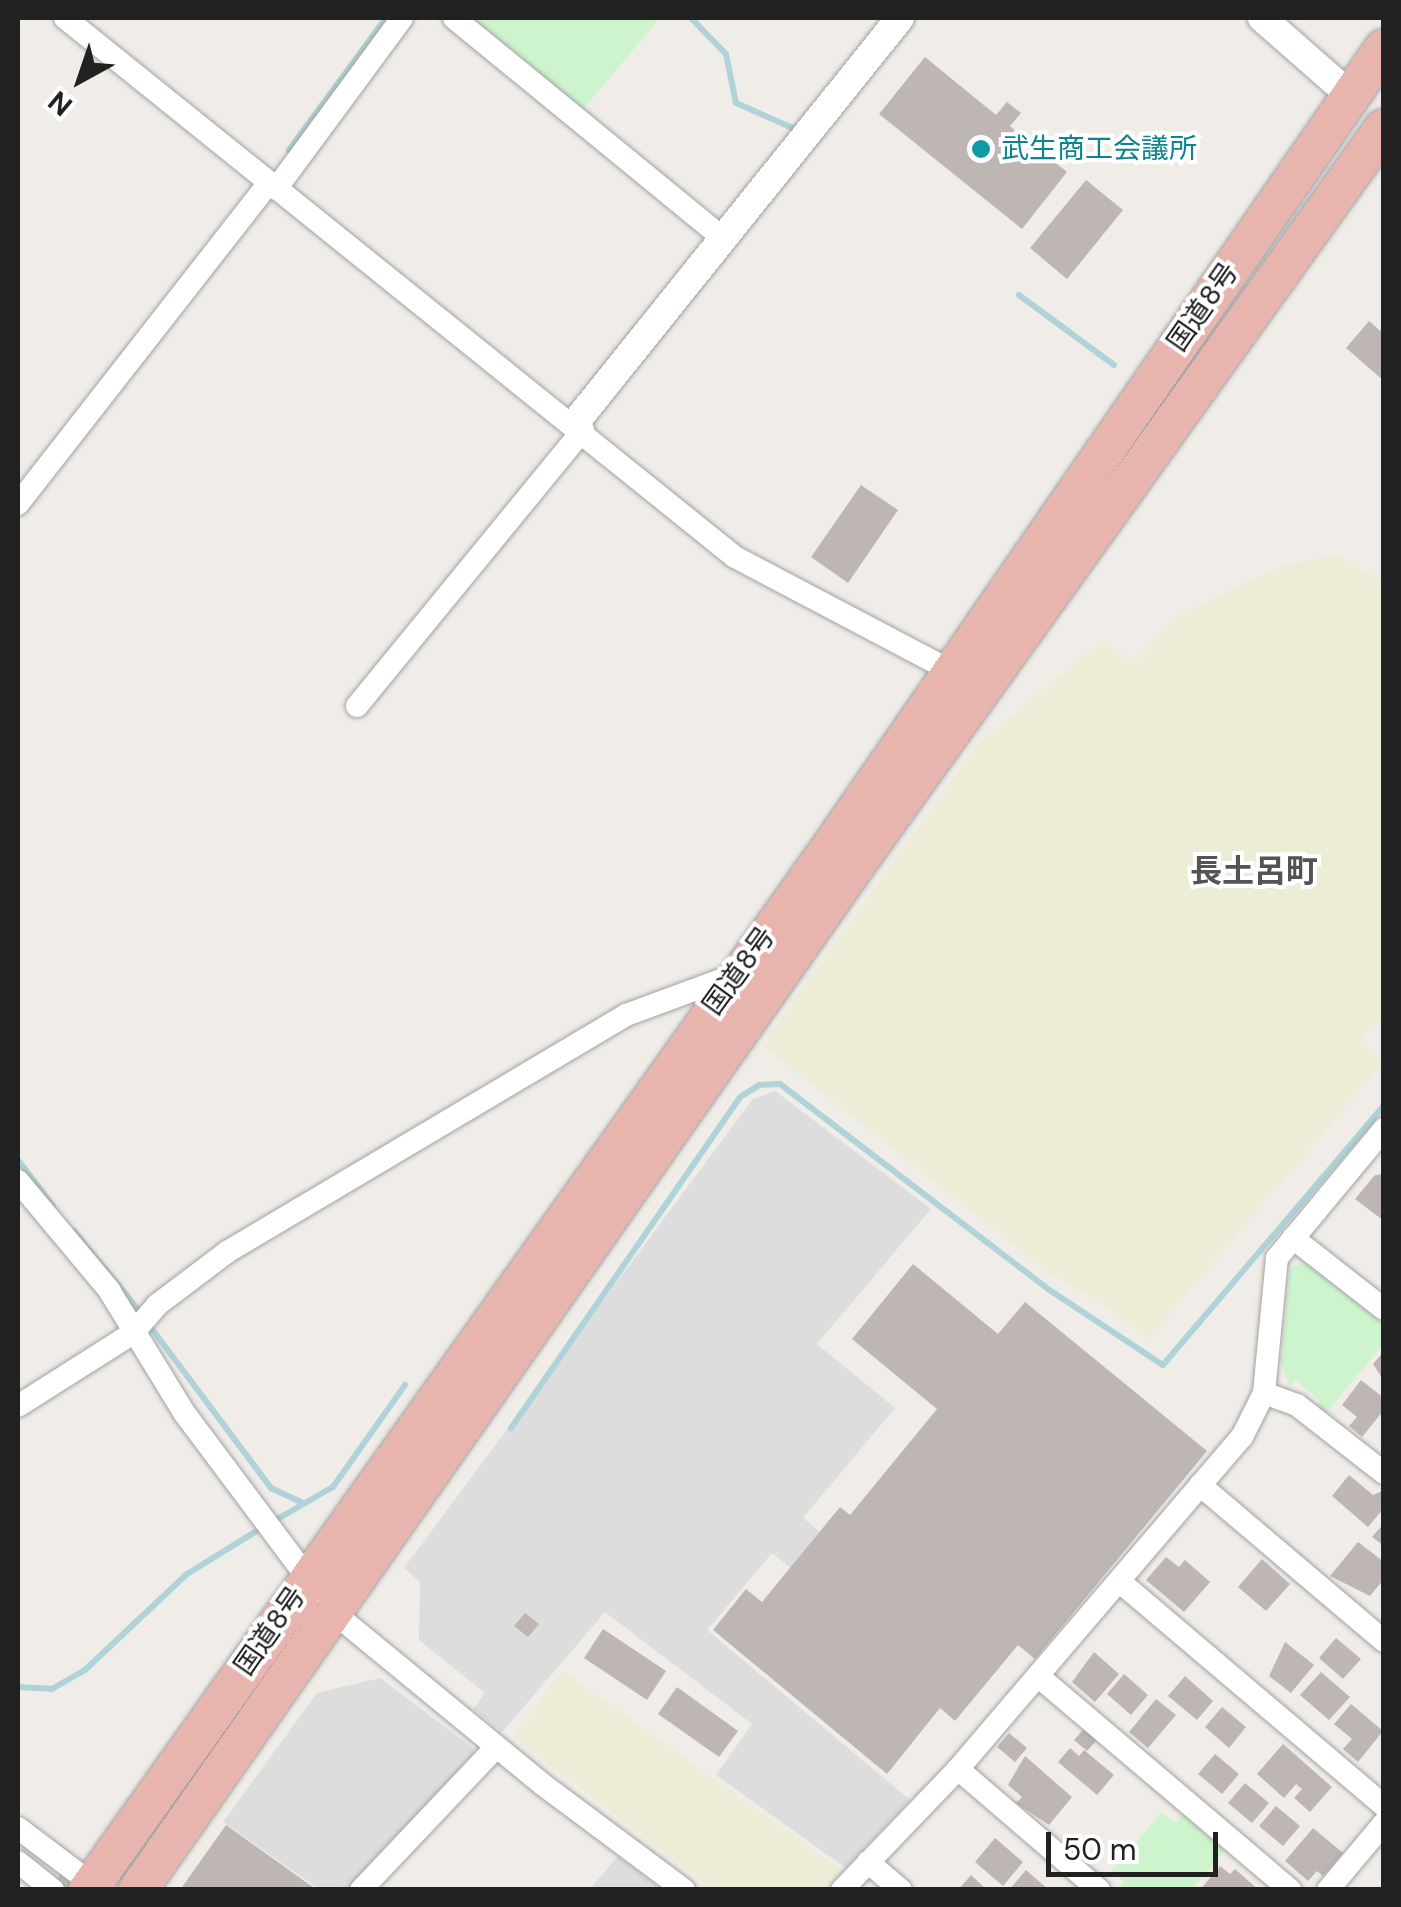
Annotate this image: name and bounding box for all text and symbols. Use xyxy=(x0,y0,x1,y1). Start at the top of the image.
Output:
north arrow xyxy=(30,30,130,130)
text: N xyxy=(41,83,80,124)
place label: 武生商工会議所 xyxy=(1001,132,1197,166)
marker: 武生商工会議所 xyxy=(970,138,992,160)
street label: 国道8号 xyxy=(1160,256,1246,358)
district label: 長土呂町 xyxy=(1190,852,1318,890)
street label: 国道8号 xyxy=(696,920,782,1022)
street label: 国道8号 xyxy=(227,1580,313,1682)
scale bar xyxy=(1051,1812,1224,1874)
text: 50 m xyxy=(1063,1830,1137,1869)

